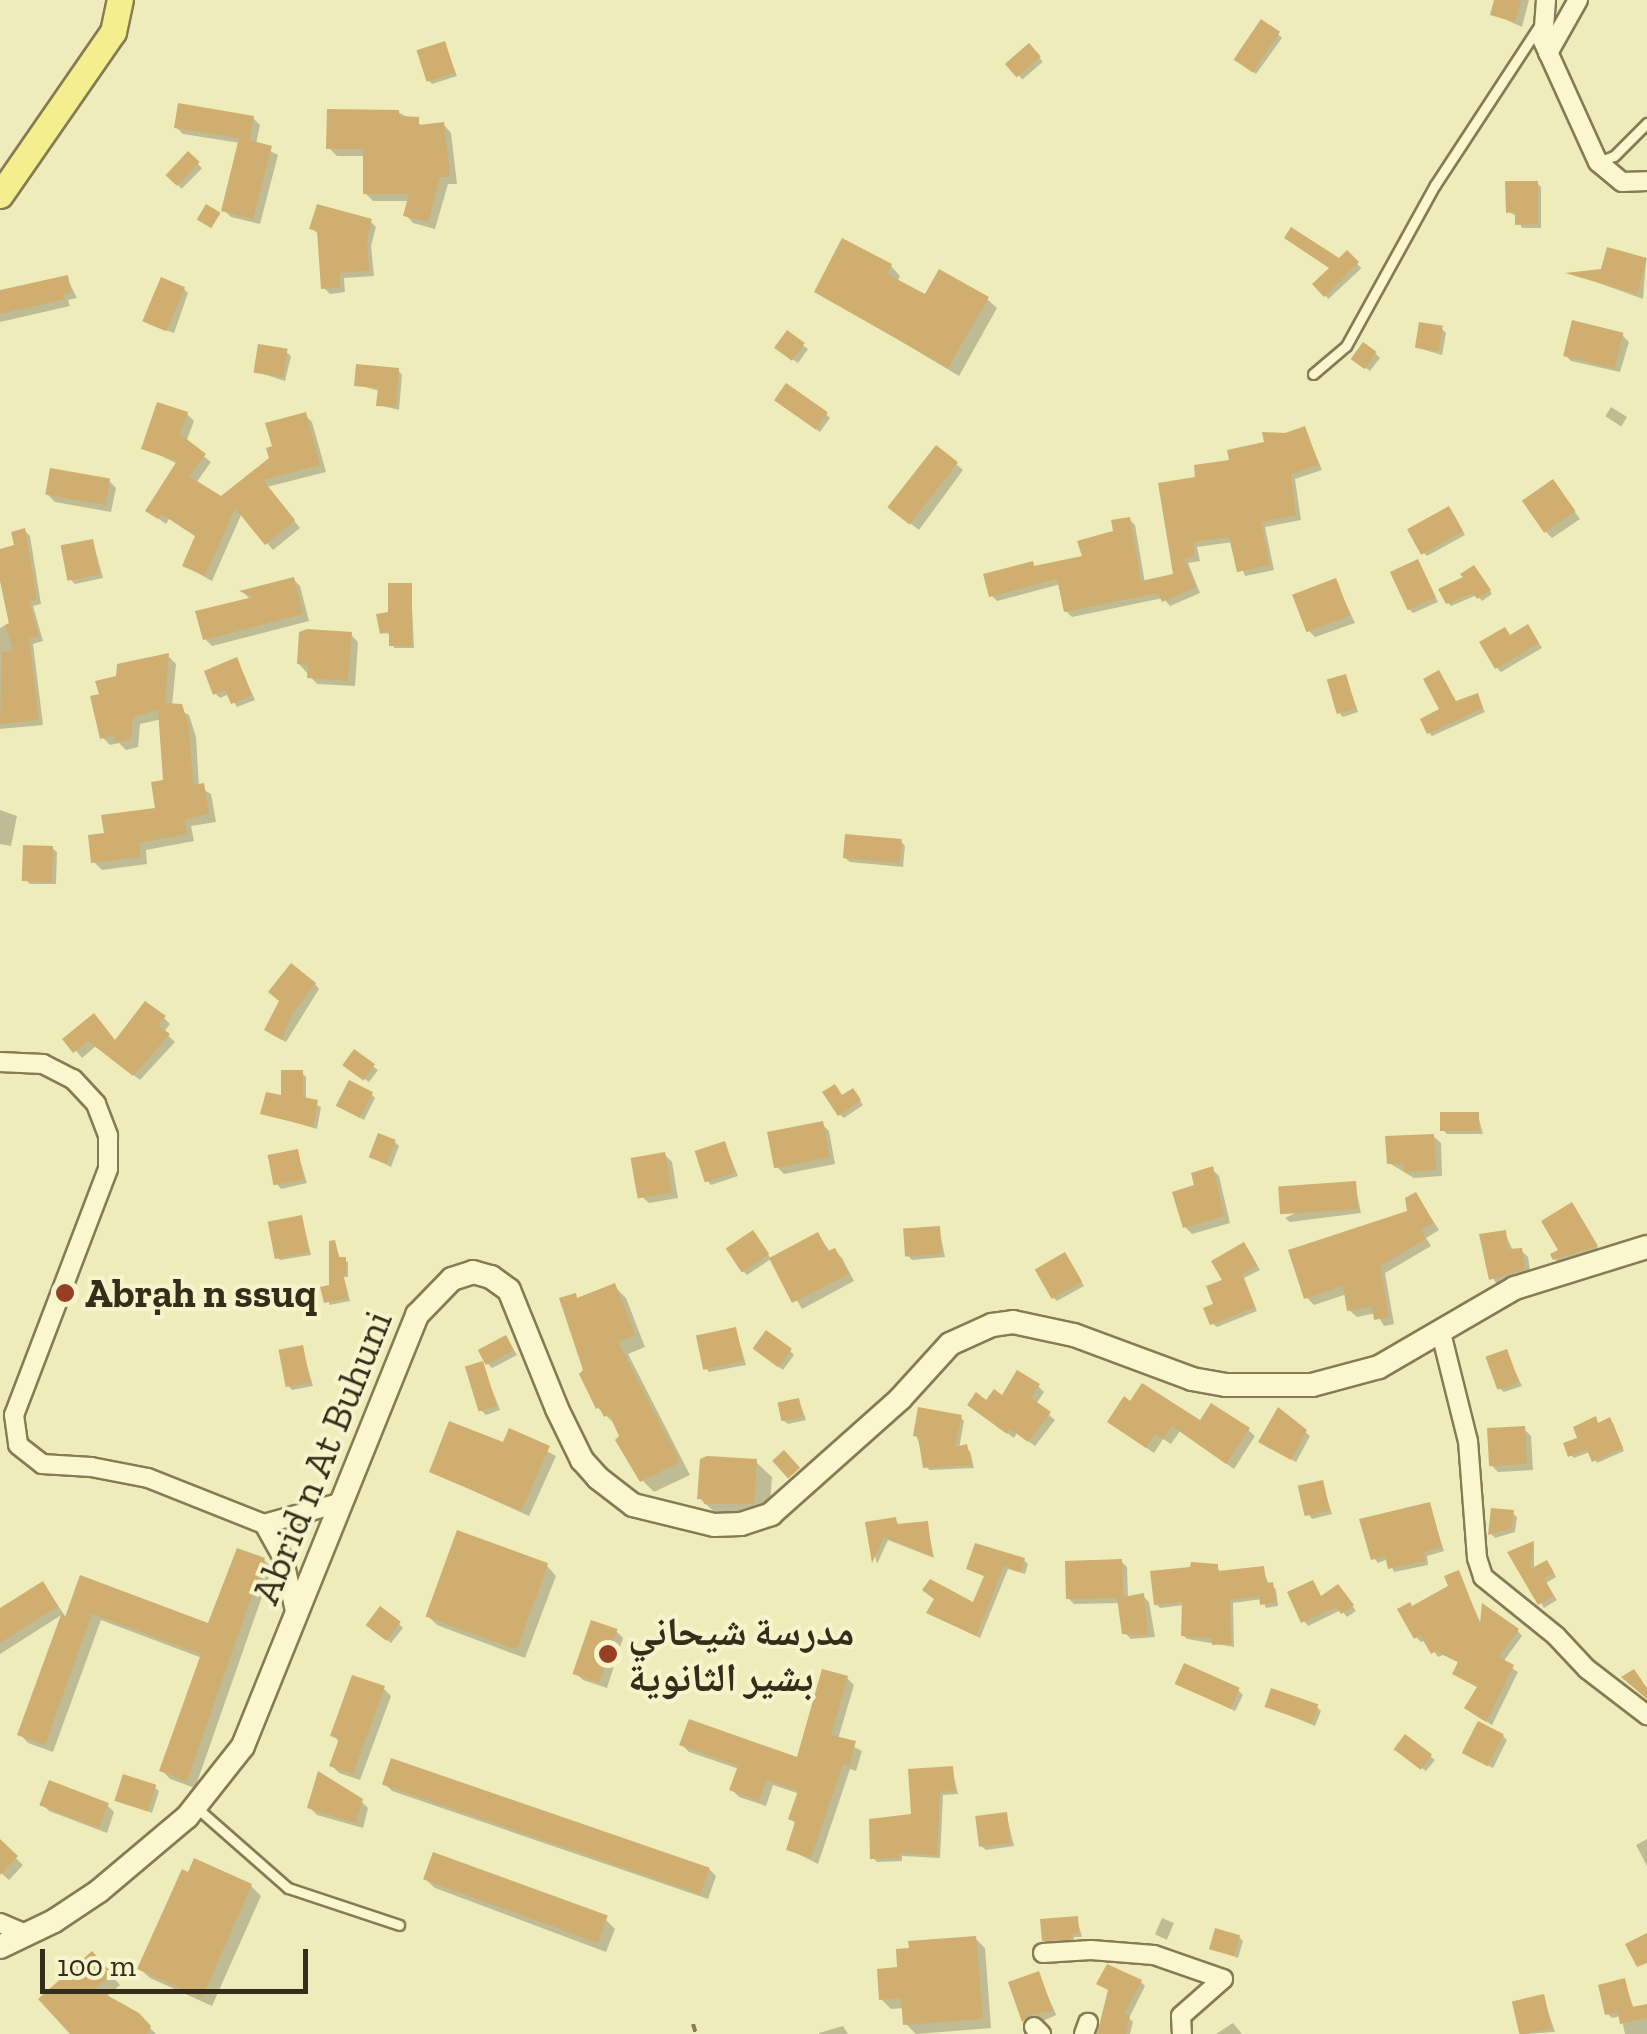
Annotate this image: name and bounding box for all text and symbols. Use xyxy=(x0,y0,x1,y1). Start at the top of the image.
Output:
place label: Abṛah n ssuq xyxy=(85,1269,316,1317)
marker: Abṛah n ssuq xyxy=(54,1282,76,1304)
street label: Abrid n At Buhuni xyxy=(240,1303,402,1611)
place label: مدرسة شيحاني بشير الثانوية xyxy=(628,1607,854,1701)
marker: مدرسة شيحاني بشير الثانوية xyxy=(597,1643,619,1665)
scale bar xyxy=(45,1929,312,1991)
text: 100 m xyxy=(57,1948,136,1984)

